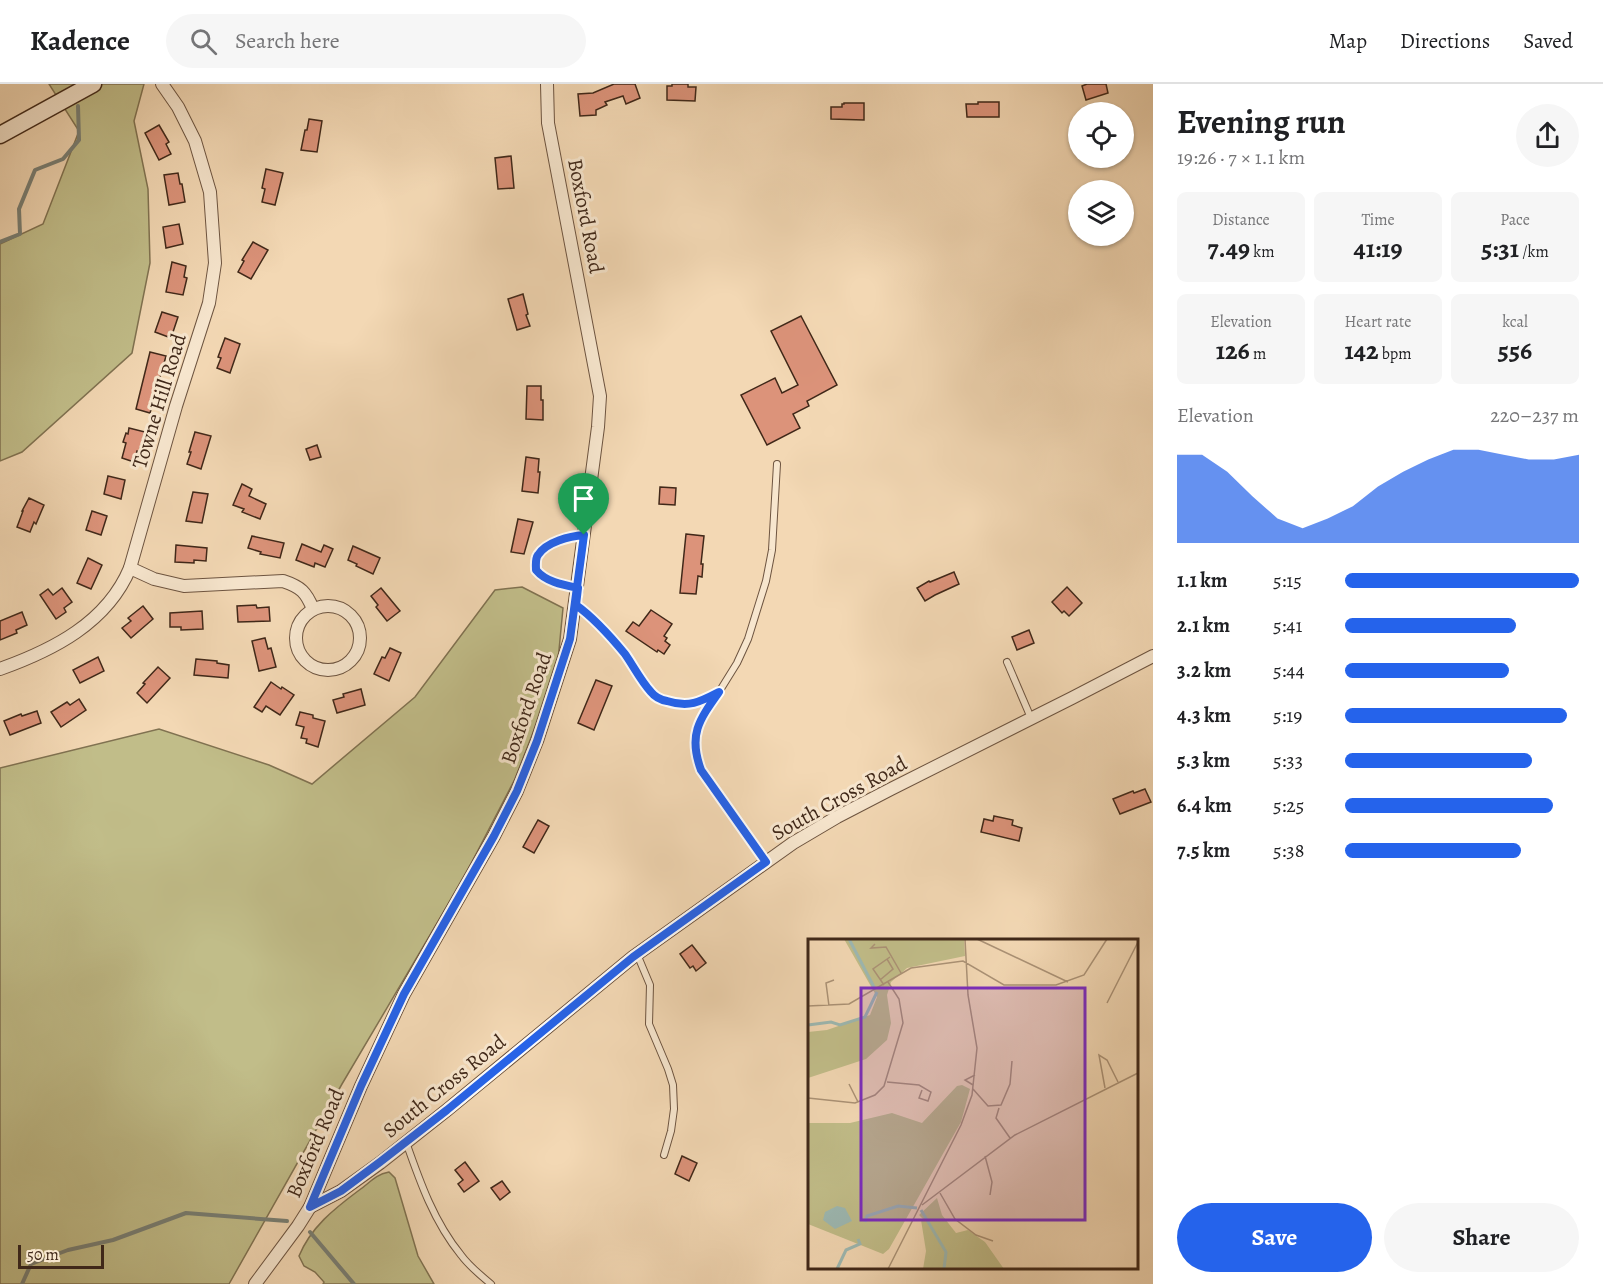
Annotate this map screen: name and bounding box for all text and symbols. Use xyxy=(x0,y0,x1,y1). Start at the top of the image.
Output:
search box xyxy=(166,14,586,68)
text: Kadence xyxy=(30,22,130,60)
icon: search xyxy=(187,25,220,58)
text: Search here xyxy=(235,26,340,56)
text: Map xyxy=(1329,27,1367,55)
text: Directions xyxy=(1400,27,1490,55)
text: Saved xyxy=(1523,27,1573,55)
text: Evening run xyxy=(1177,99,1346,144)
map controls xyxy=(1068,102,1134,246)
button: locate xyxy=(1068,102,1134,168)
button: share xyxy=(1516,104,1579,167)
text: 19:26 · 7 × 1.1 km xyxy=(1177,144,1305,171)
street label: Boxford Road xyxy=(561,156,611,276)
button: layers xyxy=(1068,180,1134,246)
text: Distance xyxy=(1212,209,1270,231)
text: Time xyxy=(1361,209,1395,231)
text: Pace xyxy=(1500,209,1530,231)
text: 7.49 xyxy=(1208,231,1250,266)
text: 41:19 xyxy=(1353,231,1403,266)
text: 5:31 xyxy=(1481,231,1519,266)
text: km xyxy=(1250,241,1274,263)
text: /km xyxy=(1519,241,1549,263)
text: Elevation xyxy=(1210,311,1272,333)
text: Heart rate xyxy=(1345,311,1411,333)
text: kcal xyxy=(1502,311,1528,333)
street label: Towne Hill Road xyxy=(125,329,193,472)
text: 126 xyxy=(1216,333,1250,368)
text: 142 xyxy=(1344,333,1379,368)
text: 556 xyxy=(1498,333,1532,368)
text: m xyxy=(1250,343,1266,365)
text: bpm xyxy=(1379,343,1412,365)
text: Elevation xyxy=(1177,402,1254,429)
text: 220–237 m xyxy=(1490,402,1579,429)
pin xyxy=(558,473,609,535)
icon: arrive xyxy=(567,482,600,515)
text: 1.1 km xyxy=(1177,567,1227,594)
text: 5:15 xyxy=(1273,567,1302,594)
text: 2.1 km xyxy=(1177,612,1230,639)
text: 5:41 xyxy=(1273,612,1302,639)
street label: Boxford Road xyxy=(494,648,558,768)
text: 3.2 km xyxy=(1177,657,1231,684)
text: 5:44 xyxy=(1273,657,1304,684)
text: 4.3 km xyxy=(1177,702,1231,729)
text: 5:19 xyxy=(1273,702,1302,729)
text: 5.3 km xyxy=(1177,747,1230,774)
text: 5:33 xyxy=(1273,747,1303,774)
street label: South Cross Road xyxy=(766,749,912,847)
text: 6.4 km xyxy=(1177,792,1232,819)
text: 5:25 xyxy=(1273,792,1304,819)
text: 7.5 km xyxy=(1177,837,1230,864)
text: 5:38 xyxy=(1273,837,1304,864)
inset map xyxy=(808,939,1138,1269)
street label: South Cross Road xyxy=(377,1027,512,1144)
street label: Boxford Road xyxy=(279,1083,351,1202)
button: Save xyxy=(1177,1203,1372,1272)
button: Share xyxy=(1384,1203,1579,1272)
scale bar xyxy=(18,1242,104,1270)
text: 50 m xyxy=(27,1244,59,1266)

